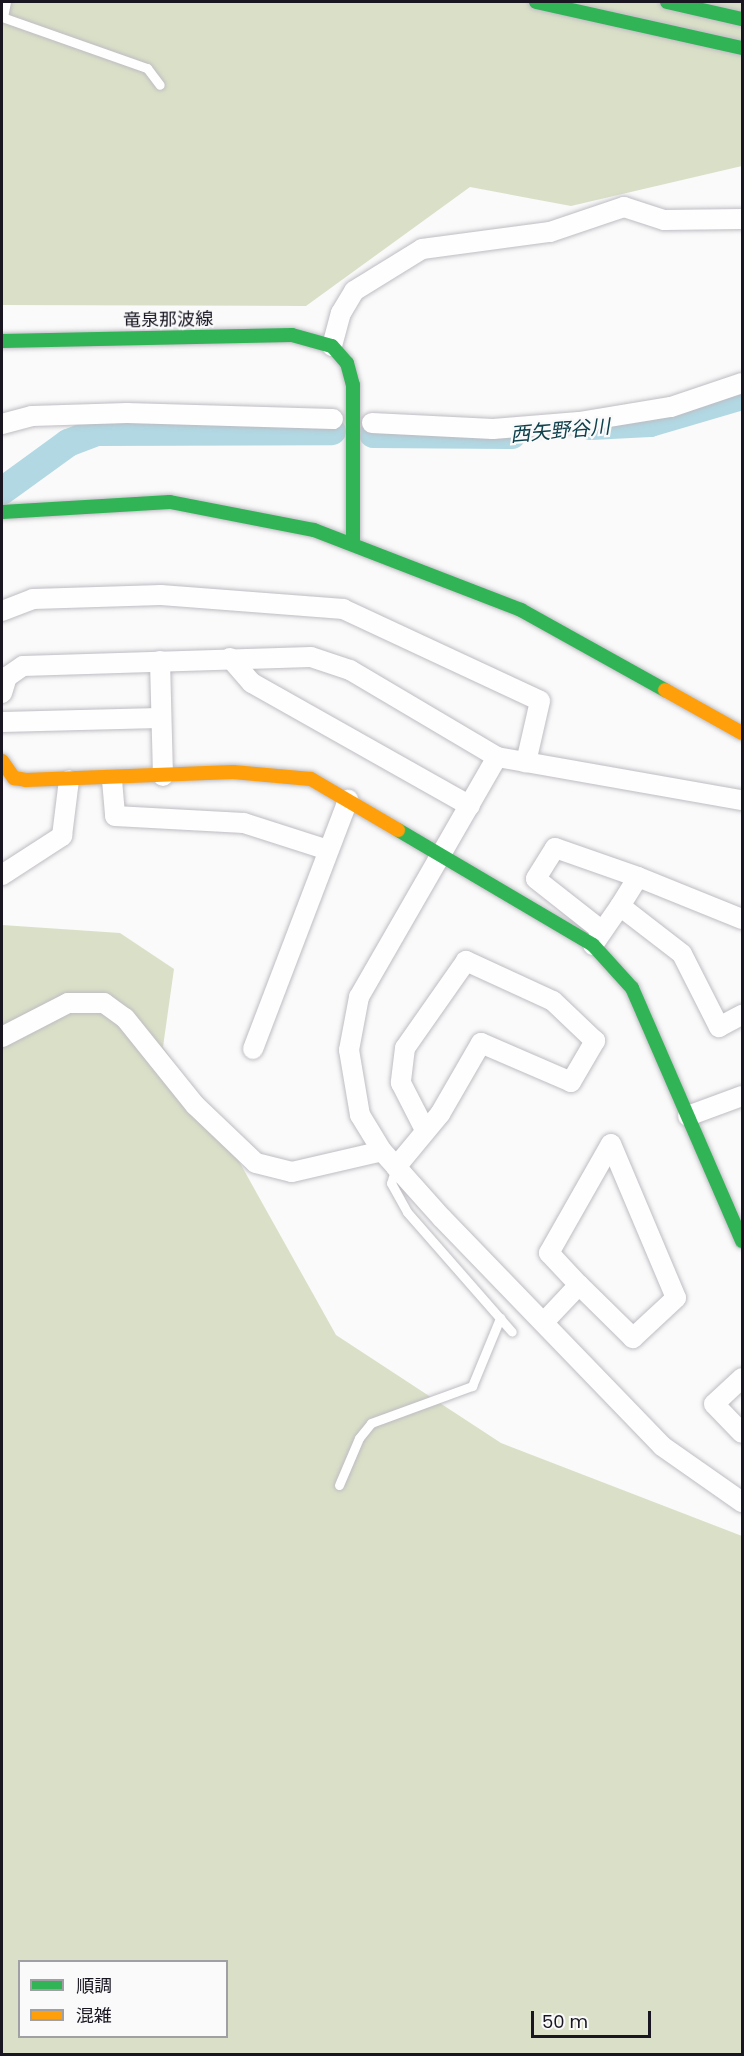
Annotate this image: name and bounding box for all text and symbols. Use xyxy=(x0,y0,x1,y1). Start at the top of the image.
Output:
street label: 竜泉那波線 xyxy=(123,308,213,332)
water label: 西矢野谷川 xyxy=(509,415,611,447)
legend xyxy=(18,1960,228,2038)
text: 順調 xyxy=(76,1973,112,1998)
scale bar xyxy=(534,1999,654,2037)
text: 混雑 xyxy=(76,2003,112,2028)
text: 50 m xyxy=(542,2009,588,2034)

